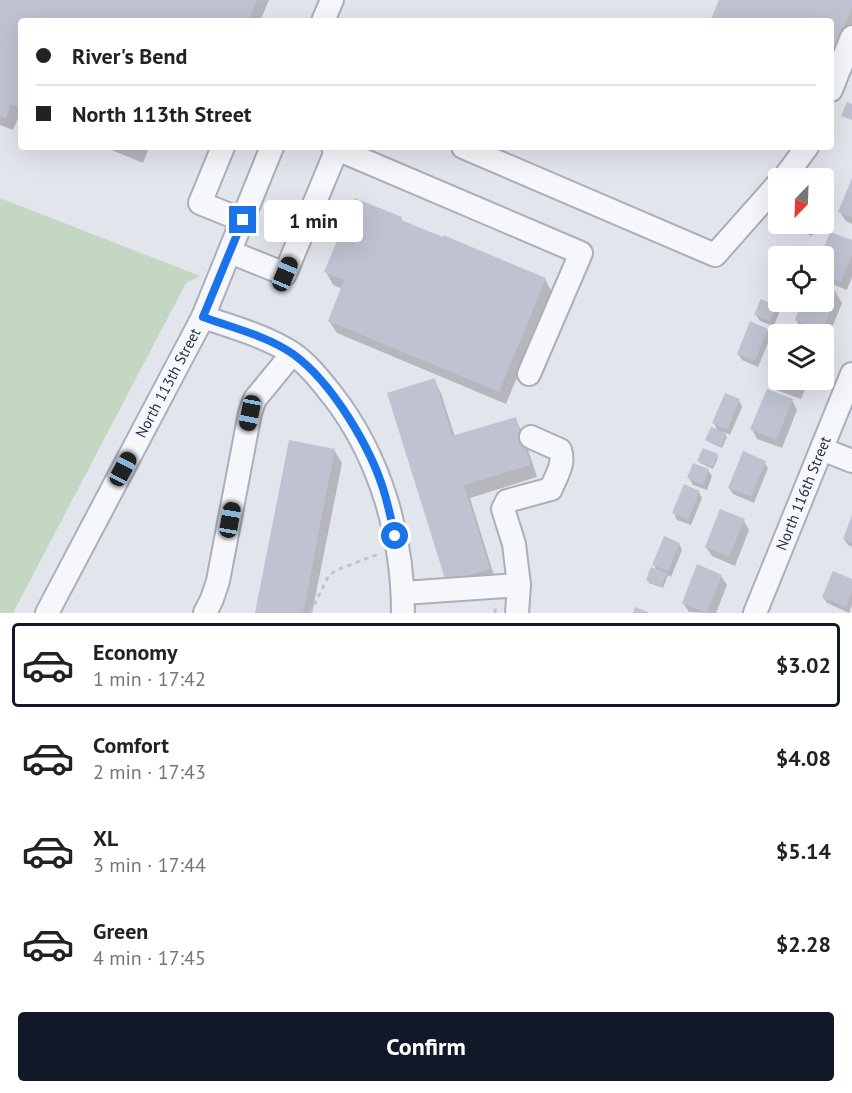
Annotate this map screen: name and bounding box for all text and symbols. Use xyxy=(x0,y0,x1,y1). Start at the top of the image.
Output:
text: River's Bend xyxy=(72,42,187,70)
text: North 113th Street xyxy=(72,100,252,128)
north arrow xyxy=(768,168,834,234)
map controls xyxy=(768,168,834,390)
callout: 1 min xyxy=(264,199,363,241)
route end xyxy=(229,206,256,233)
text: 1 min xyxy=(289,208,338,234)
button: locate xyxy=(768,246,834,312)
car xyxy=(270,254,300,294)
button: layers xyxy=(768,324,834,390)
street label: North 113th Street xyxy=(131,325,204,441)
car xyxy=(238,394,262,432)
street label: North 116th Street xyxy=(771,434,835,553)
car xyxy=(107,449,139,489)
car xyxy=(218,501,242,539)
route start xyxy=(381,522,408,549)
icon: car xyxy=(21,638,75,692)
text: Economy xyxy=(93,638,177,666)
text: $3.02 xyxy=(776,651,831,679)
text: 1 min · 17:42 xyxy=(93,666,206,692)
icon: car xyxy=(21,731,75,785)
text: Comfort xyxy=(93,731,169,759)
text: $4.08 xyxy=(776,744,831,772)
text: 2 min · 17:43 xyxy=(93,759,206,785)
icon: car xyxy=(21,824,75,878)
text: XL xyxy=(93,824,118,852)
text: $5.14 xyxy=(776,837,831,865)
text: 3 min · 17:44 xyxy=(93,852,206,878)
icon: car xyxy=(21,917,75,971)
text: Green xyxy=(93,917,148,945)
text: $2.28 xyxy=(776,930,831,958)
text: 4 min · 17:45 xyxy=(93,945,206,971)
button: Confirm xyxy=(18,1012,834,1081)

